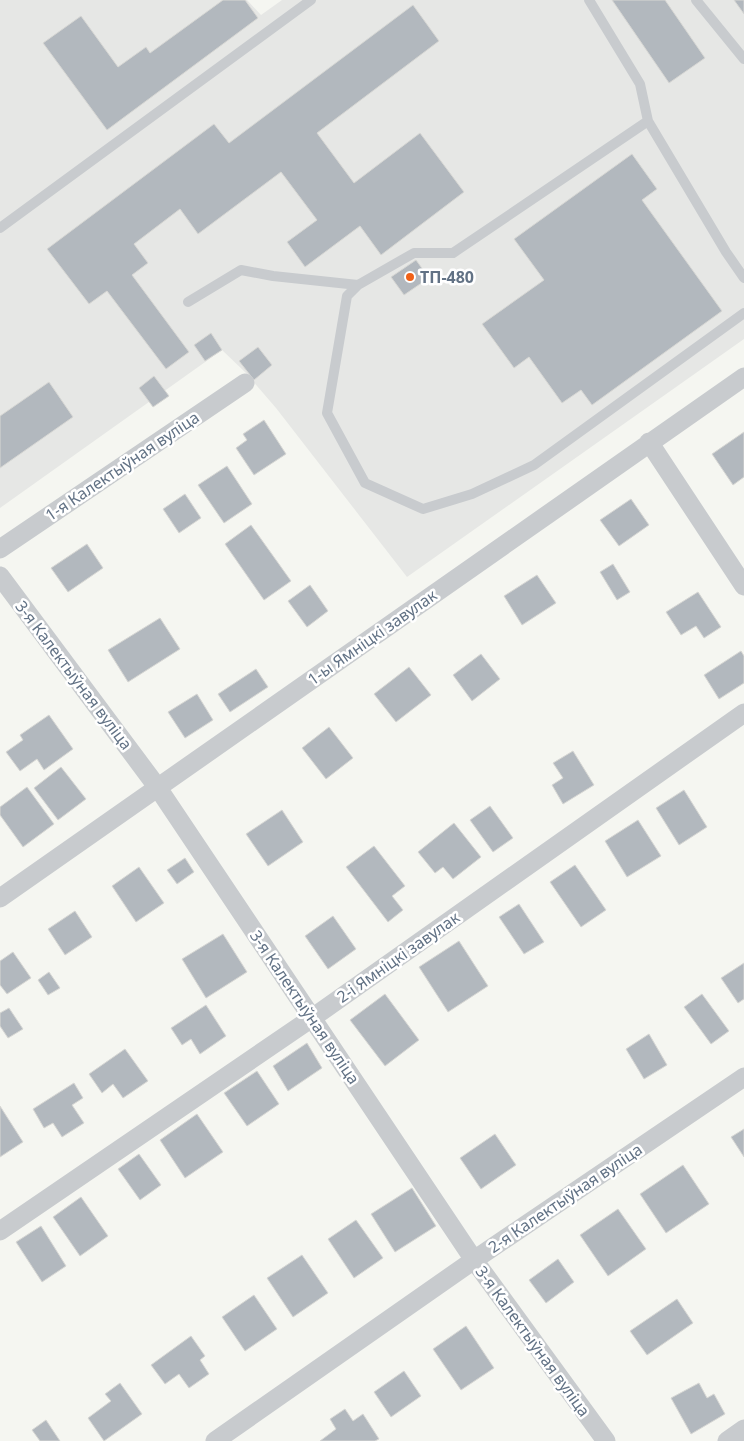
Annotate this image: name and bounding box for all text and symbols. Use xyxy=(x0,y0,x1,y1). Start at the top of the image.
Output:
place label: ТП-480 xyxy=(420,266,474,288)
marker: ТП-480 xyxy=(404,271,416,283)
street label: 1-я Калектыўная вуліца xyxy=(41,406,203,526)
street label: 1-ы Ямніцкі завулак xyxy=(303,584,442,690)
street label: 3-я Калектыўная вуліца xyxy=(11,596,137,754)
street label: 2-і Ямніцкі завулак xyxy=(332,906,464,1008)
street label: 3-я Калектыўная вуліца xyxy=(245,926,365,1088)
street label: 2-я Калектыўная вуліца xyxy=(484,1138,646,1258)
street label: 3-я Калектыўная вуліца xyxy=(471,1261,595,1421)

